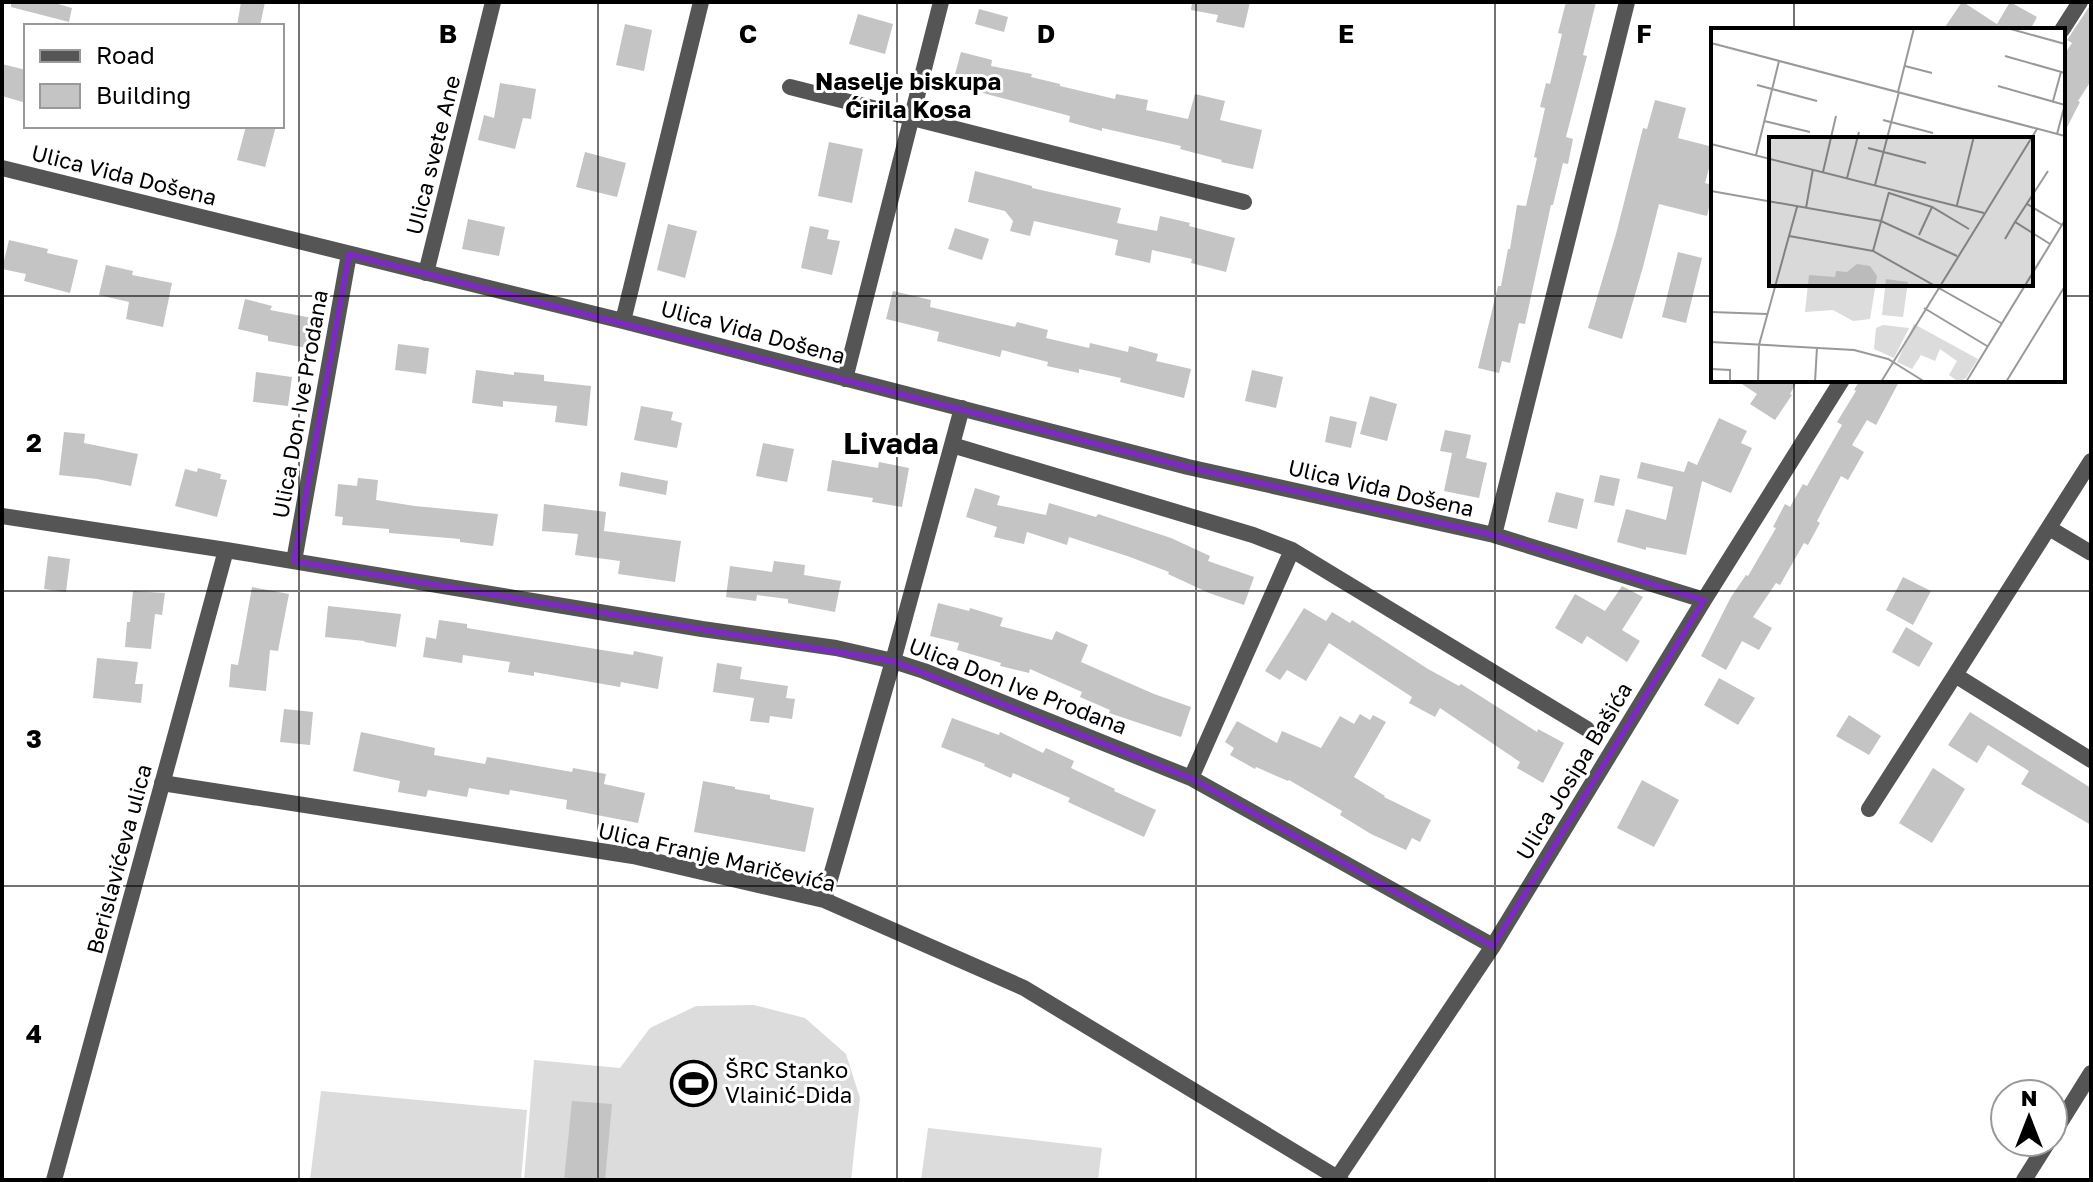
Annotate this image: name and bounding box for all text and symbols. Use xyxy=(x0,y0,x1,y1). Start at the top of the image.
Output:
text: B xyxy=(439,18,457,49)
text: C xyxy=(739,18,757,49)
text: D xyxy=(1037,18,1055,49)
text: E xyxy=(1338,18,1354,49)
text: F xyxy=(1636,18,1652,49)
legend xyxy=(24,24,284,128)
inset map xyxy=(1711,28,2065,382)
text: Road xyxy=(96,40,155,69)
district label: Naselje biskupa Ćirila Kosa xyxy=(815,66,1001,123)
street label: Ulica svete Ane xyxy=(400,72,465,237)
text: Building xyxy=(96,80,191,109)
street label: Ulica Vida Došena xyxy=(29,138,220,211)
street label: Ulica Don Ive Prodana xyxy=(266,288,333,520)
street label: Ulica Vida Došena xyxy=(658,294,848,369)
district label: Livada xyxy=(843,425,939,461)
text: 2 xyxy=(26,427,42,458)
street label: Ulica Vida Došena xyxy=(1286,453,1477,522)
street label: Ulica Don Ive Prodana xyxy=(905,631,1131,740)
street label: Ulica Josipa Bašića xyxy=(1510,677,1637,864)
text: 3 xyxy=(26,723,42,754)
street label: Berislavićeva ulica xyxy=(80,761,157,957)
street label: Ulica Franje Maričevića xyxy=(596,816,839,897)
text: 4 xyxy=(26,1018,42,1049)
place label: ŠRC Stanko Vlainić-Dida xyxy=(725,1056,852,1108)
sports icon: ŠRC Stanko Vlainić-Dida xyxy=(670,1059,718,1107)
north arrow xyxy=(1989,1078,2069,1158)
text: N xyxy=(2021,1084,2037,1111)

